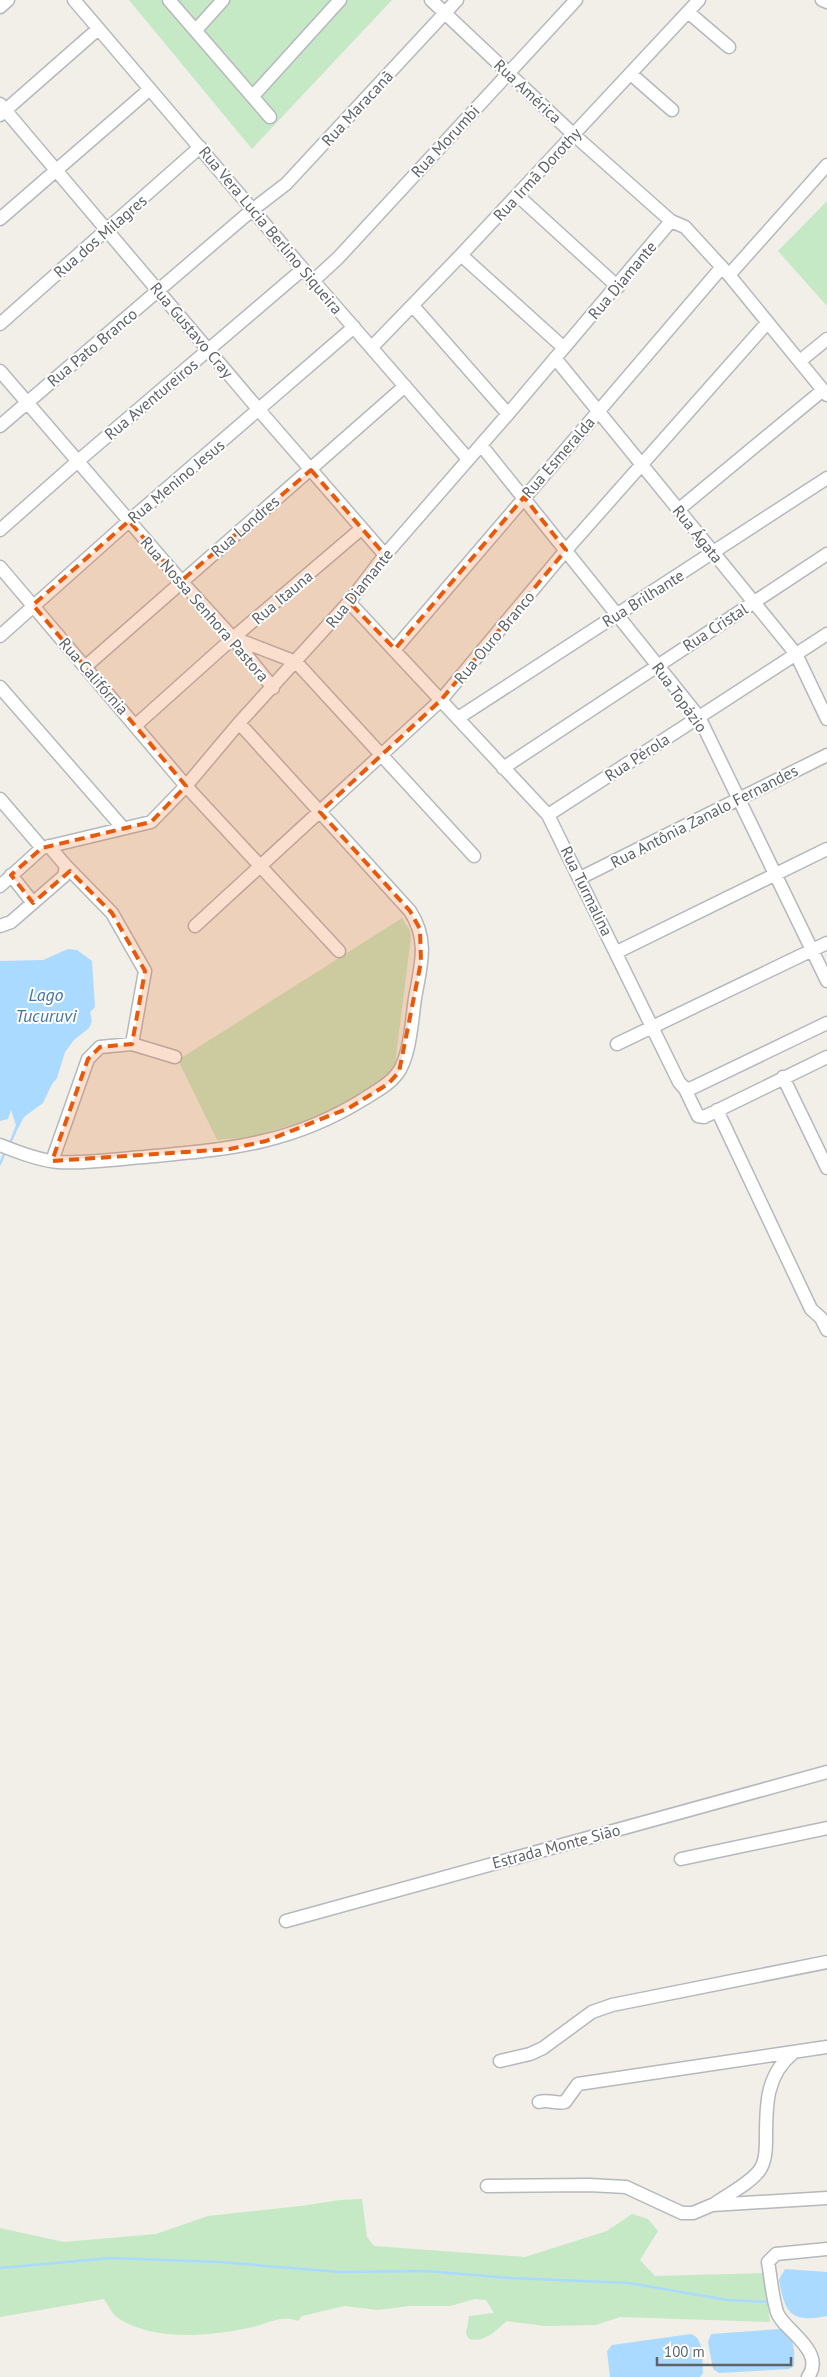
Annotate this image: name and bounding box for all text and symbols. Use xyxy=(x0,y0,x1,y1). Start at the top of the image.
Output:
street label: Rua América xyxy=(490,55,566,127)
street label: Rua Maracanã xyxy=(317,66,397,150)
street label: Rua Morumbi xyxy=(407,101,483,181)
street label: Rua Irmã Dorothy xyxy=(489,123,586,225)
street label: Rua Vera Lucia Berlino Siqueira xyxy=(195,142,347,318)
street label: Rua dos Milagres xyxy=(49,190,151,282)
street label: Rua Diamante xyxy=(584,237,660,323)
street label: Rua Gustavo Cray xyxy=(146,278,238,382)
street label: Rua Pato Branco xyxy=(43,303,141,391)
street label: Rua Aventureiros xyxy=(100,354,202,444)
street label: Rua Esmeralda xyxy=(517,412,599,502)
street label: Rua Menino Jesus xyxy=(123,434,229,527)
street label: Rua Londres xyxy=(207,491,283,561)
street label: Rua Ágata xyxy=(669,501,727,567)
street label: Rua Nossa Senhora Pastora xyxy=(136,532,274,686)
street label: Rua Diamante xyxy=(321,544,397,632)
street label: Rua Brilhante xyxy=(598,565,688,631)
street label: Rua Itauna xyxy=(247,566,317,628)
street label: Rua Ouro Branco xyxy=(449,587,539,687)
street label: Rua Cristal xyxy=(679,598,752,655)
street label: Rua Califórnia xyxy=(55,633,133,719)
street label: Rua Topázio xyxy=(648,658,712,736)
street label: Rua Pérola xyxy=(601,729,673,785)
street label: Rua Antônia Zanalo Fernandes xyxy=(607,760,801,872)
street label: Rua Turmalina xyxy=(557,843,617,939)
water label: Lago Tucuruvi xyxy=(15,983,78,1027)
street label: Estrada Monte Sião xyxy=(490,1819,622,1873)
scale bar xyxy=(657,2334,791,2366)
text: 100 m xyxy=(664,2342,705,2361)

